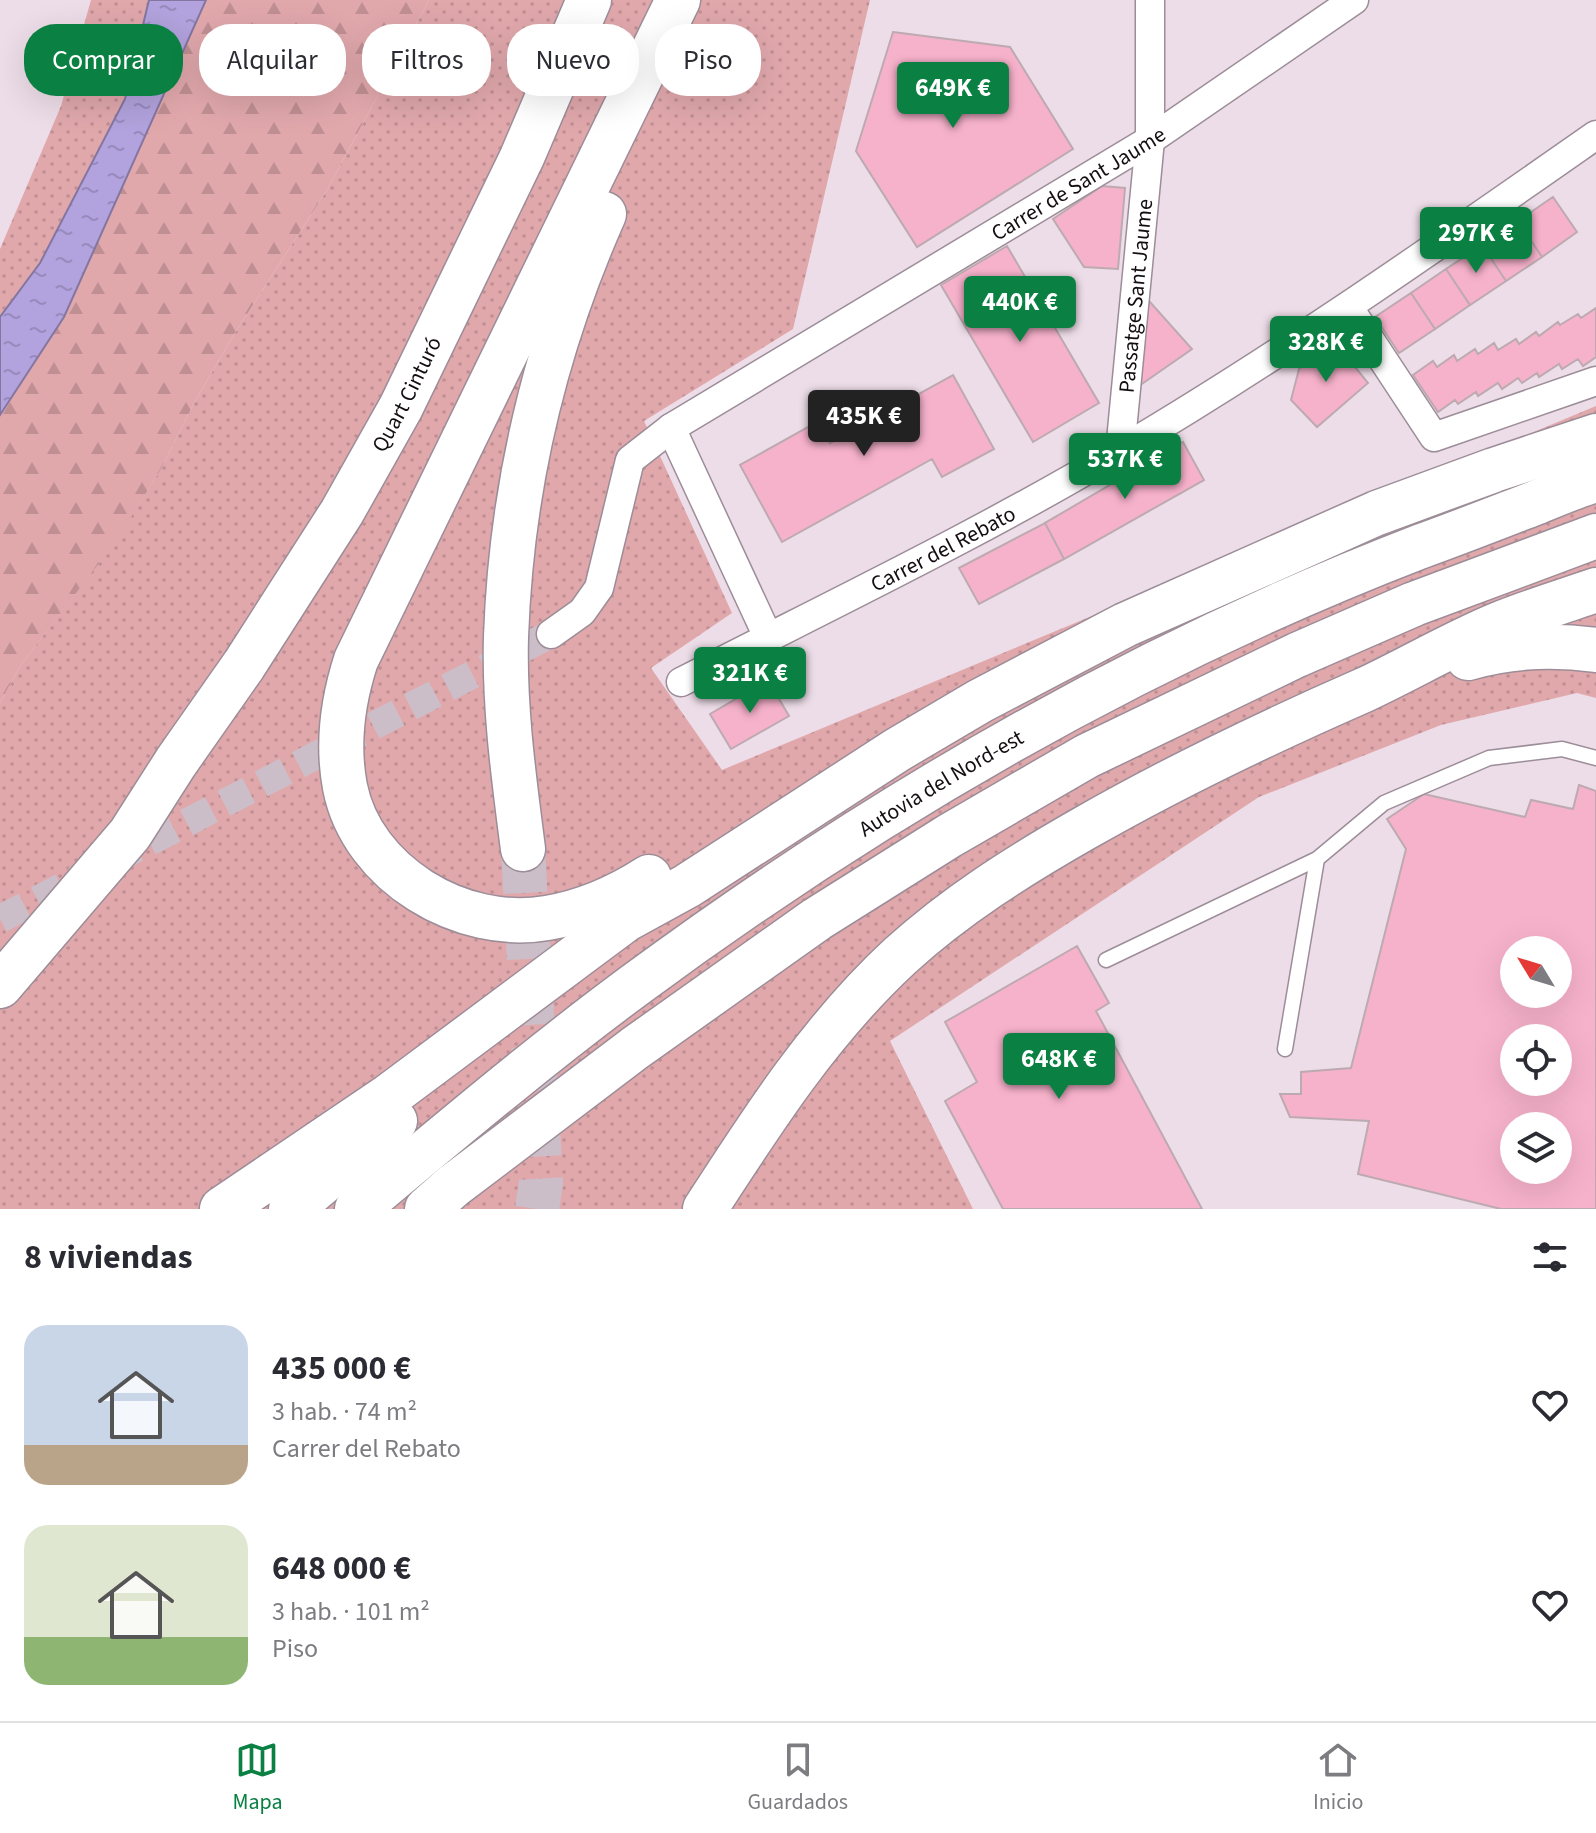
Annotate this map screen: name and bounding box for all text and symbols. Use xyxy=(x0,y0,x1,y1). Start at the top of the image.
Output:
chip: Comprar xyxy=(24,24,183,96)
chip: Alquilar xyxy=(199,24,346,96)
chip: Filtros xyxy=(362,24,491,96)
chip: Nuevo xyxy=(507,24,639,96)
chip: Piso xyxy=(655,24,761,96)
pin: 649K € xyxy=(888,62,1018,130)
text: 649K € xyxy=(915,69,991,106)
street label: Carrer de Sant Jaume xyxy=(985,119,1172,249)
street label: Passatge Sant Jaume xyxy=(1111,197,1161,394)
pin: 297K € xyxy=(1411,207,1541,275)
text: 297K € xyxy=(1438,214,1514,251)
pin: 440K € xyxy=(955,276,1085,344)
text: 440K € xyxy=(982,283,1058,320)
pin: 328K € xyxy=(1261,316,1391,384)
text: 328K € xyxy=(1288,323,1364,360)
street label: Quart Cinturó xyxy=(364,331,450,458)
pin: 435K € xyxy=(799,390,929,458)
text: 435K € xyxy=(826,397,902,434)
pin: 537K € xyxy=(1060,433,1190,501)
text: 537K € xyxy=(1087,440,1163,477)
street label: Carrer del Rebato xyxy=(865,498,1022,600)
pin: 321K € xyxy=(685,647,815,715)
text: 321K € xyxy=(712,654,788,691)
street label: Autovia del Nord-est xyxy=(853,721,1030,845)
north arrow xyxy=(1500,936,1572,1008)
map controls xyxy=(1500,936,1572,1184)
button: locate xyxy=(1500,1024,1572,1096)
pin: 648K € xyxy=(994,1033,1124,1101)
text: 648K € xyxy=(1021,1040,1097,1077)
button: layers xyxy=(1500,1112,1572,1184)
text: 8 viviendas xyxy=(24,1233,193,1282)
icon: filters xyxy=(1528,1235,1572,1279)
text: 435 000 € xyxy=(272,1344,411,1393)
icon: home xyxy=(88,1357,184,1453)
icon: heart xyxy=(1528,1383,1572,1427)
text: 3 hab. · 74 m² xyxy=(272,1393,417,1430)
text: Carrer del Rebato xyxy=(272,1430,461,1467)
text: 648 000 € xyxy=(272,1544,411,1593)
icon: home xyxy=(88,1557,184,1653)
icon: heart xyxy=(1528,1583,1572,1627)
text: 3 hab. · 101 m² xyxy=(272,1593,430,1630)
text: Piso xyxy=(272,1630,318,1667)
tab: Mapa xyxy=(232,1738,283,1818)
tab: Guardados xyxy=(747,1738,848,1818)
tab: Inicio xyxy=(1313,1738,1364,1818)

